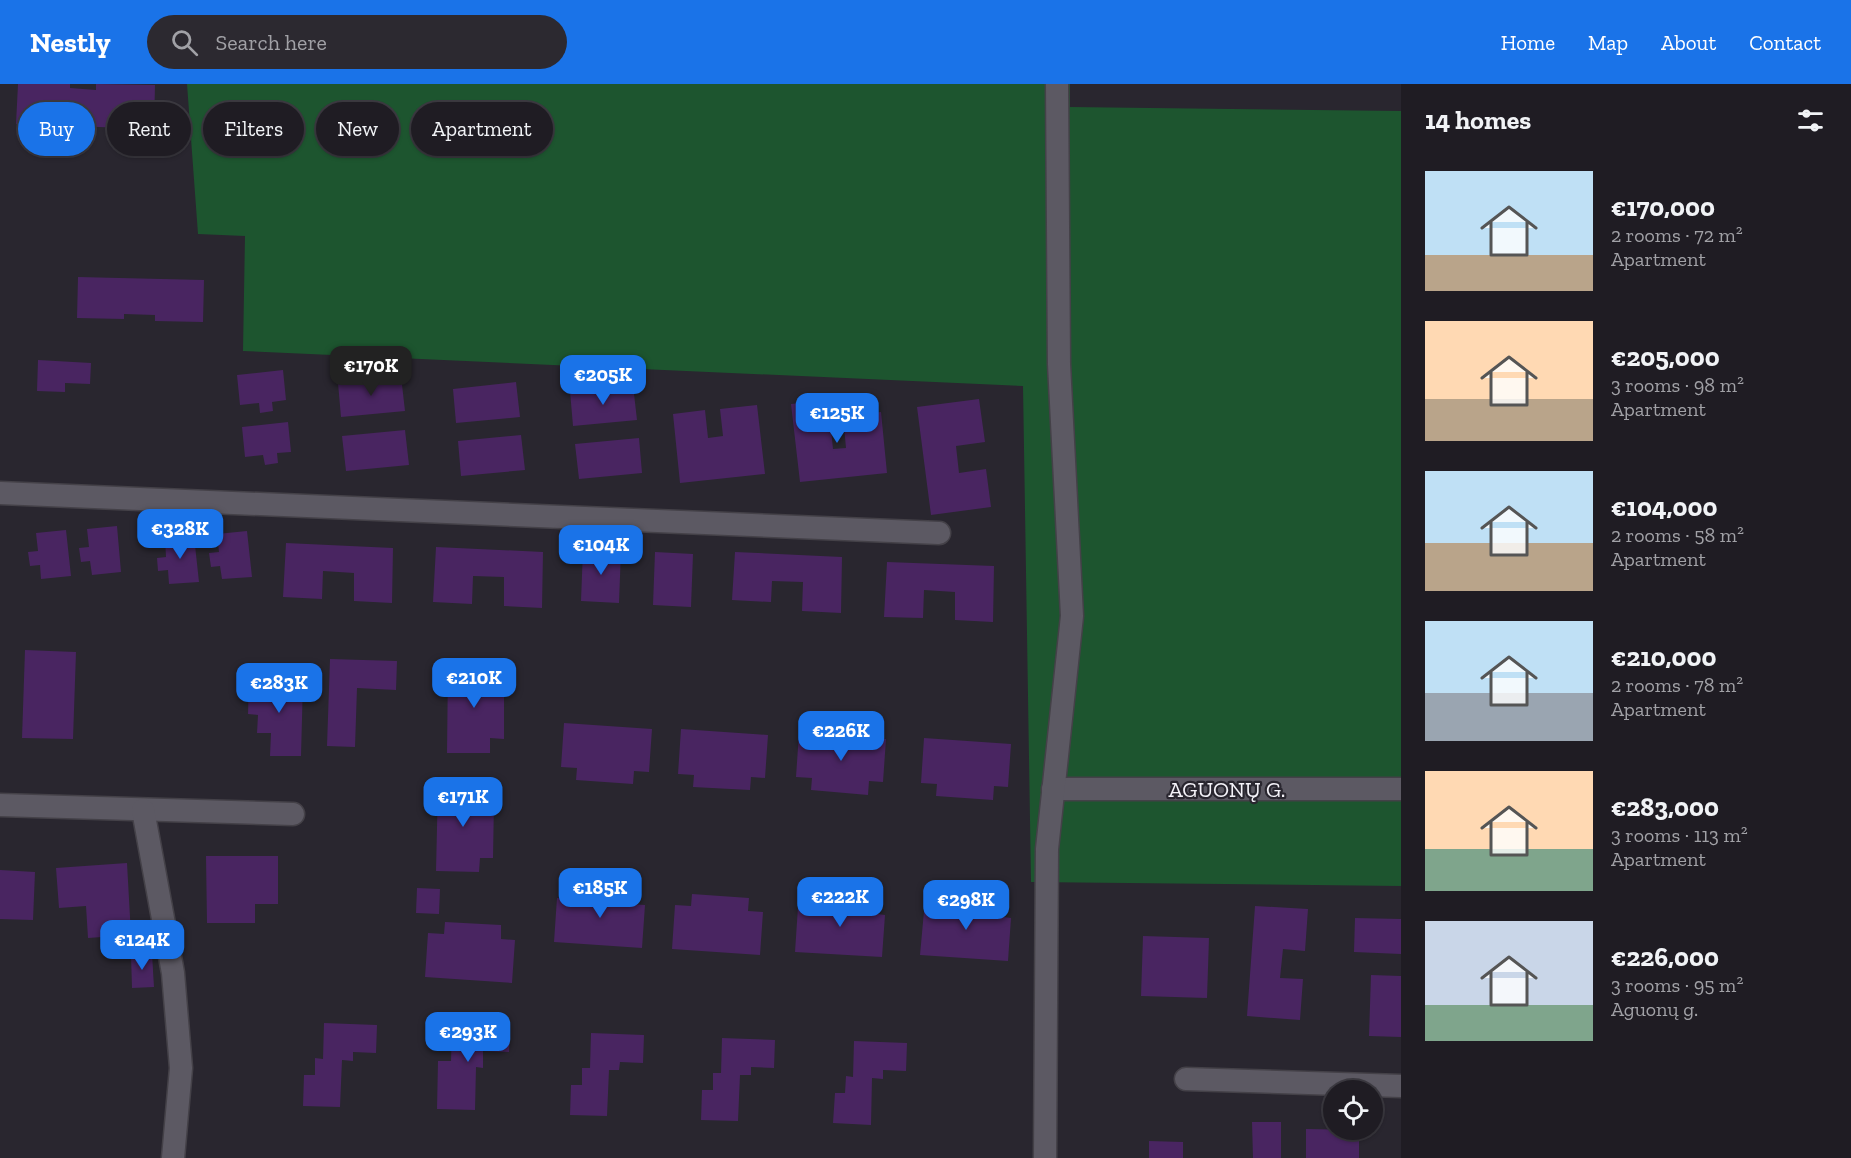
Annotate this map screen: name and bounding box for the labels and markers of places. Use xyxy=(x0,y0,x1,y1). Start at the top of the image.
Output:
pin: €170K xyxy=(329,346,413,397)
pin: €205K xyxy=(561,355,645,406)
pin: €125K xyxy=(795,393,879,444)
pin: €328K xyxy=(138,509,222,560)
pin: €104K xyxy=(559,525,643,576)
pin: €210K xyxy=(432,658,516,709)
pin: €283K xyxy=(237,663,321,714)
pin: €226K xyxy=(799,711,883,762)
pin: €171K xyxy=(421,777,505,828)
pin: €185K xyxy=(558,868,642,919)
pin: €222K xyxy=(798,877,882,928)
pin: €298K xyxy=(924,880,1008,931)
pin: €124K xyxy=(100,920,184,971)
pin: €293K xyxy=(426,1012,510,1063)

